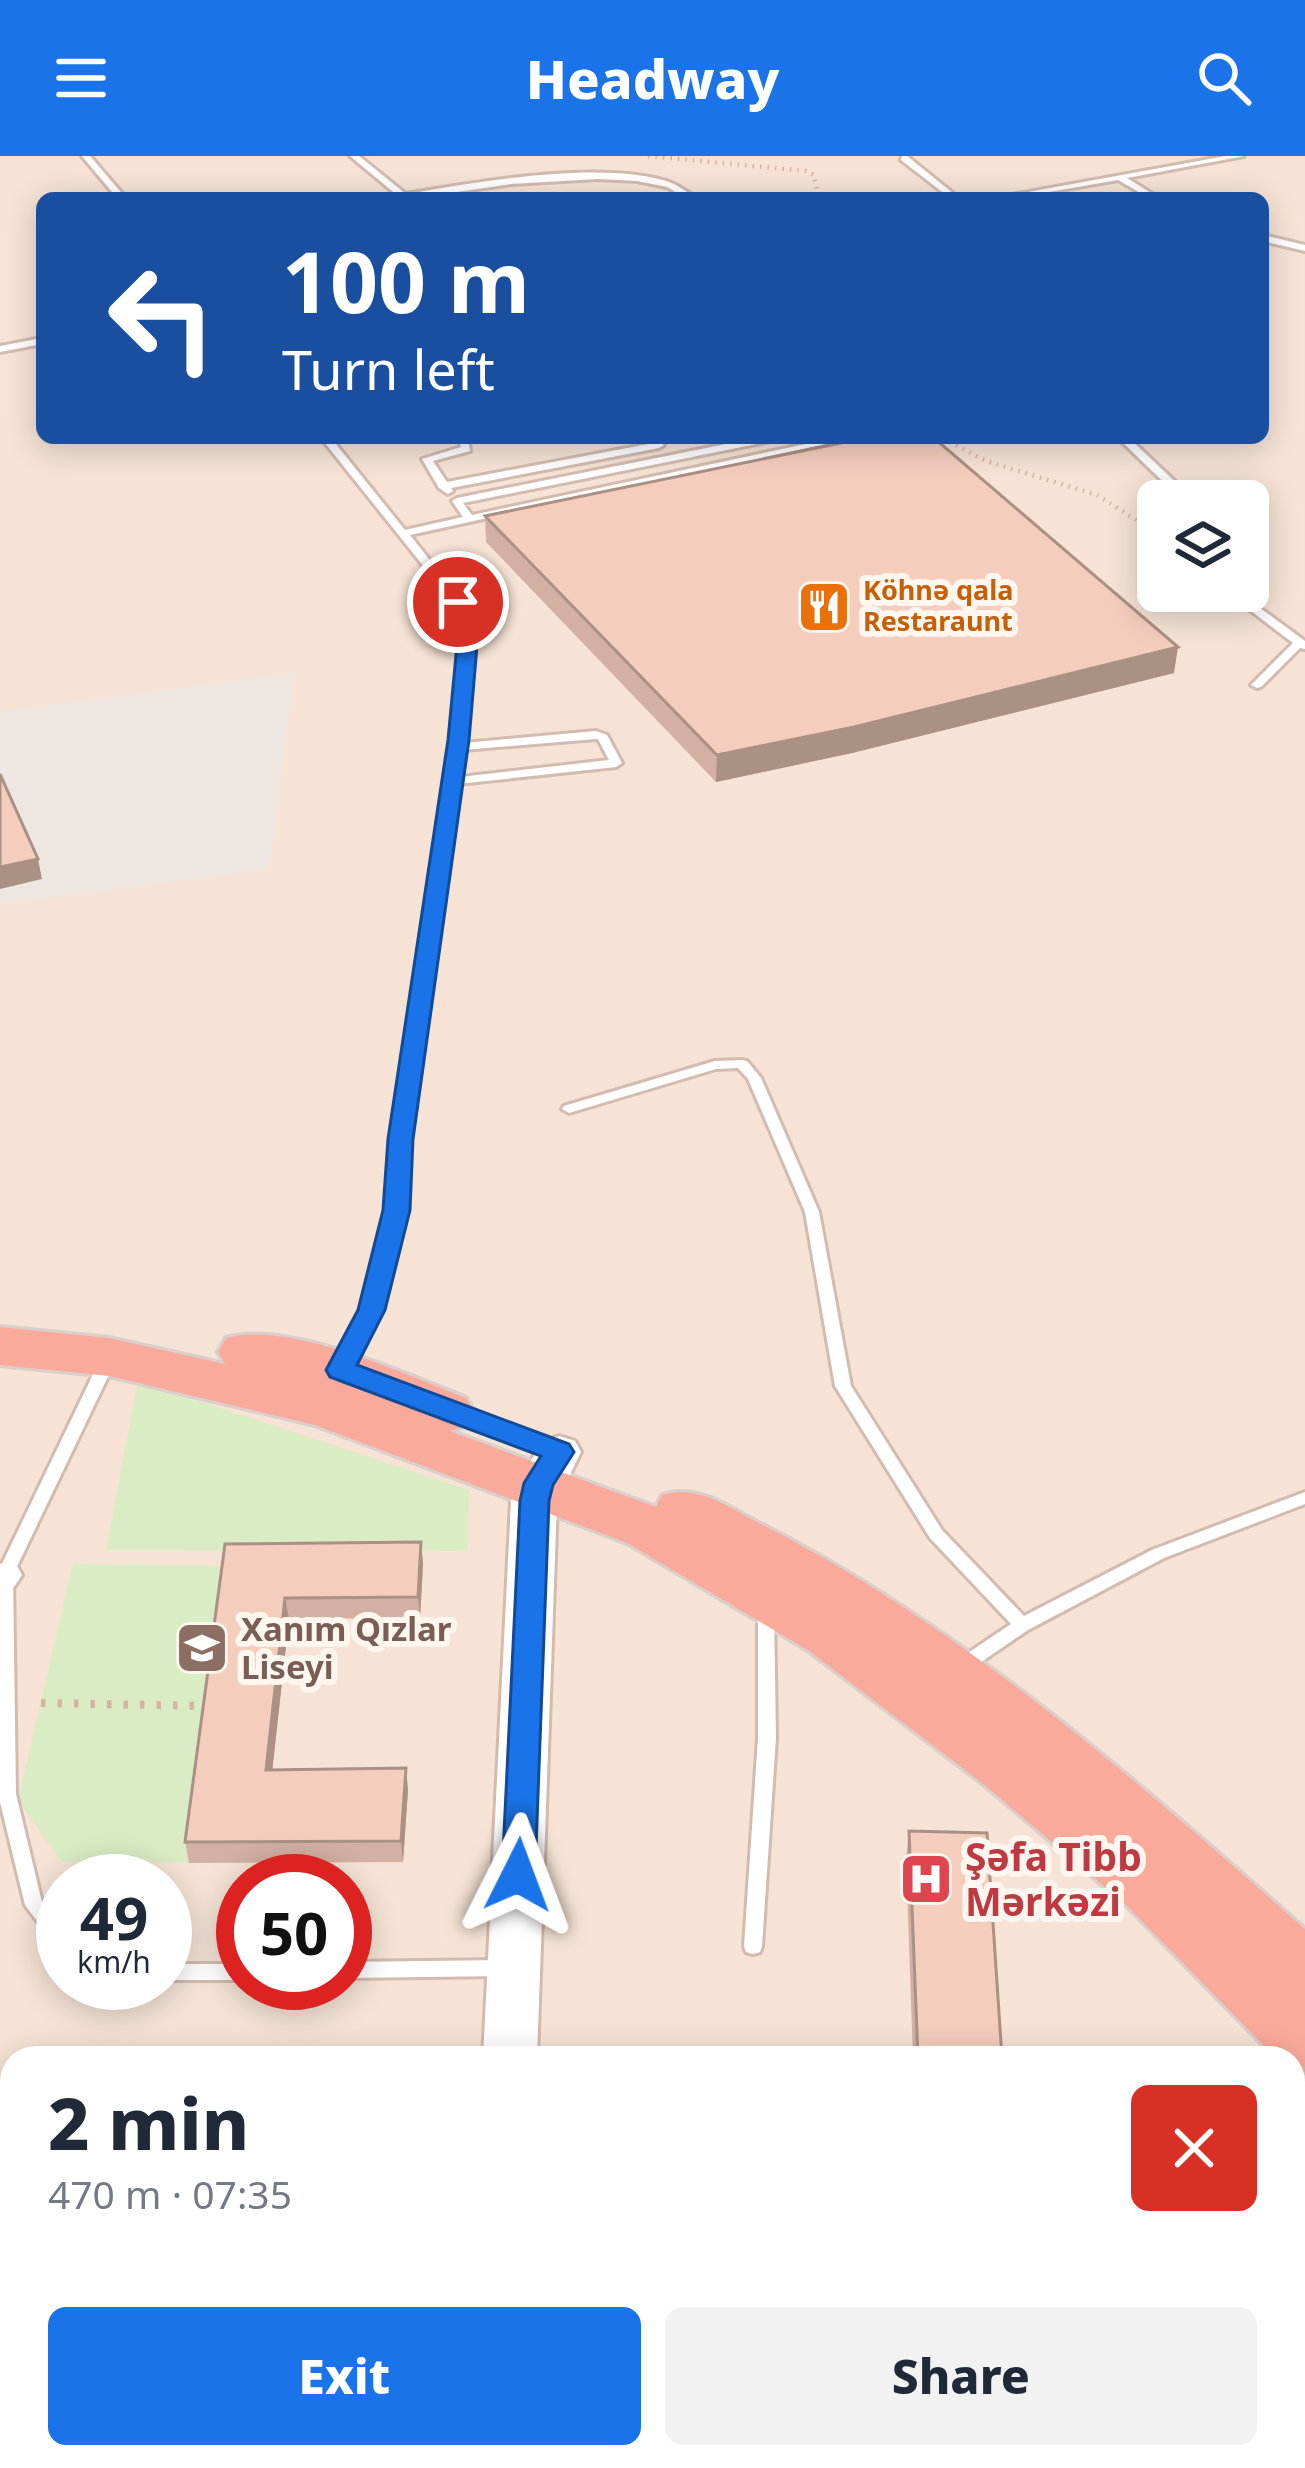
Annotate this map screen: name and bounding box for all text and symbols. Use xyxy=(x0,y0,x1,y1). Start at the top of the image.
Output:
text: Headway xyxy=(526,41,779,115)
icon: menu xyxy=(48,45,114,111)
icon: search xyxy=(1191,45,1257,111)
text: 100 m xyxy=(282,223,530,338)
icon: left xyxy=(84,240,240,396)
text: Turn left xyxy=(282,332,495,406)
map controls xyxy=(1137,480,1269,612)
button: layers xyxy=(1137,480,1269,612)
pin xyxy=(407,551,509,653)
icon: arrive xyxy=(425,569,491,635)
place label: Köhnə qala Restaraunt xyxy=(863,571,1014,639)
restaurant icon: Köhnə qala Restaraunt xyxy=(796,579,852,635)
place label: Xanım Qızlar Liseyi xyxy=(241,1606,452,1689)
school or university icon: Xanım Qızlar Liseyi xyxy=(174,1620,230,1676)
position arrow xyxy=(455,1812,581,1938)
place label: Şəfa Tibb Mərkəzi xyxy=(965,1829,1142,1927)
hospital icon: Şəfa Tibb Mərkəzi xyxy=(898,1851,954,1907)
speed limit sign: 50 xyxy=(216,1854,372,2010)
text: 49 xyxy=(80,1876,148,1958)
text: km/h xyxy=(77,1941,151,1982)
text: 2 min xyxy=(48,2073,249,2171)
button: close xyxy=(1131,2085,1257,2211)
text: 470 m · 07:35 xyxy=(48,2167,292,2220)
button: Exit xyxy=(48,2307,641,2445)
button: Share xyxy=(665,2307,1257,2445)

